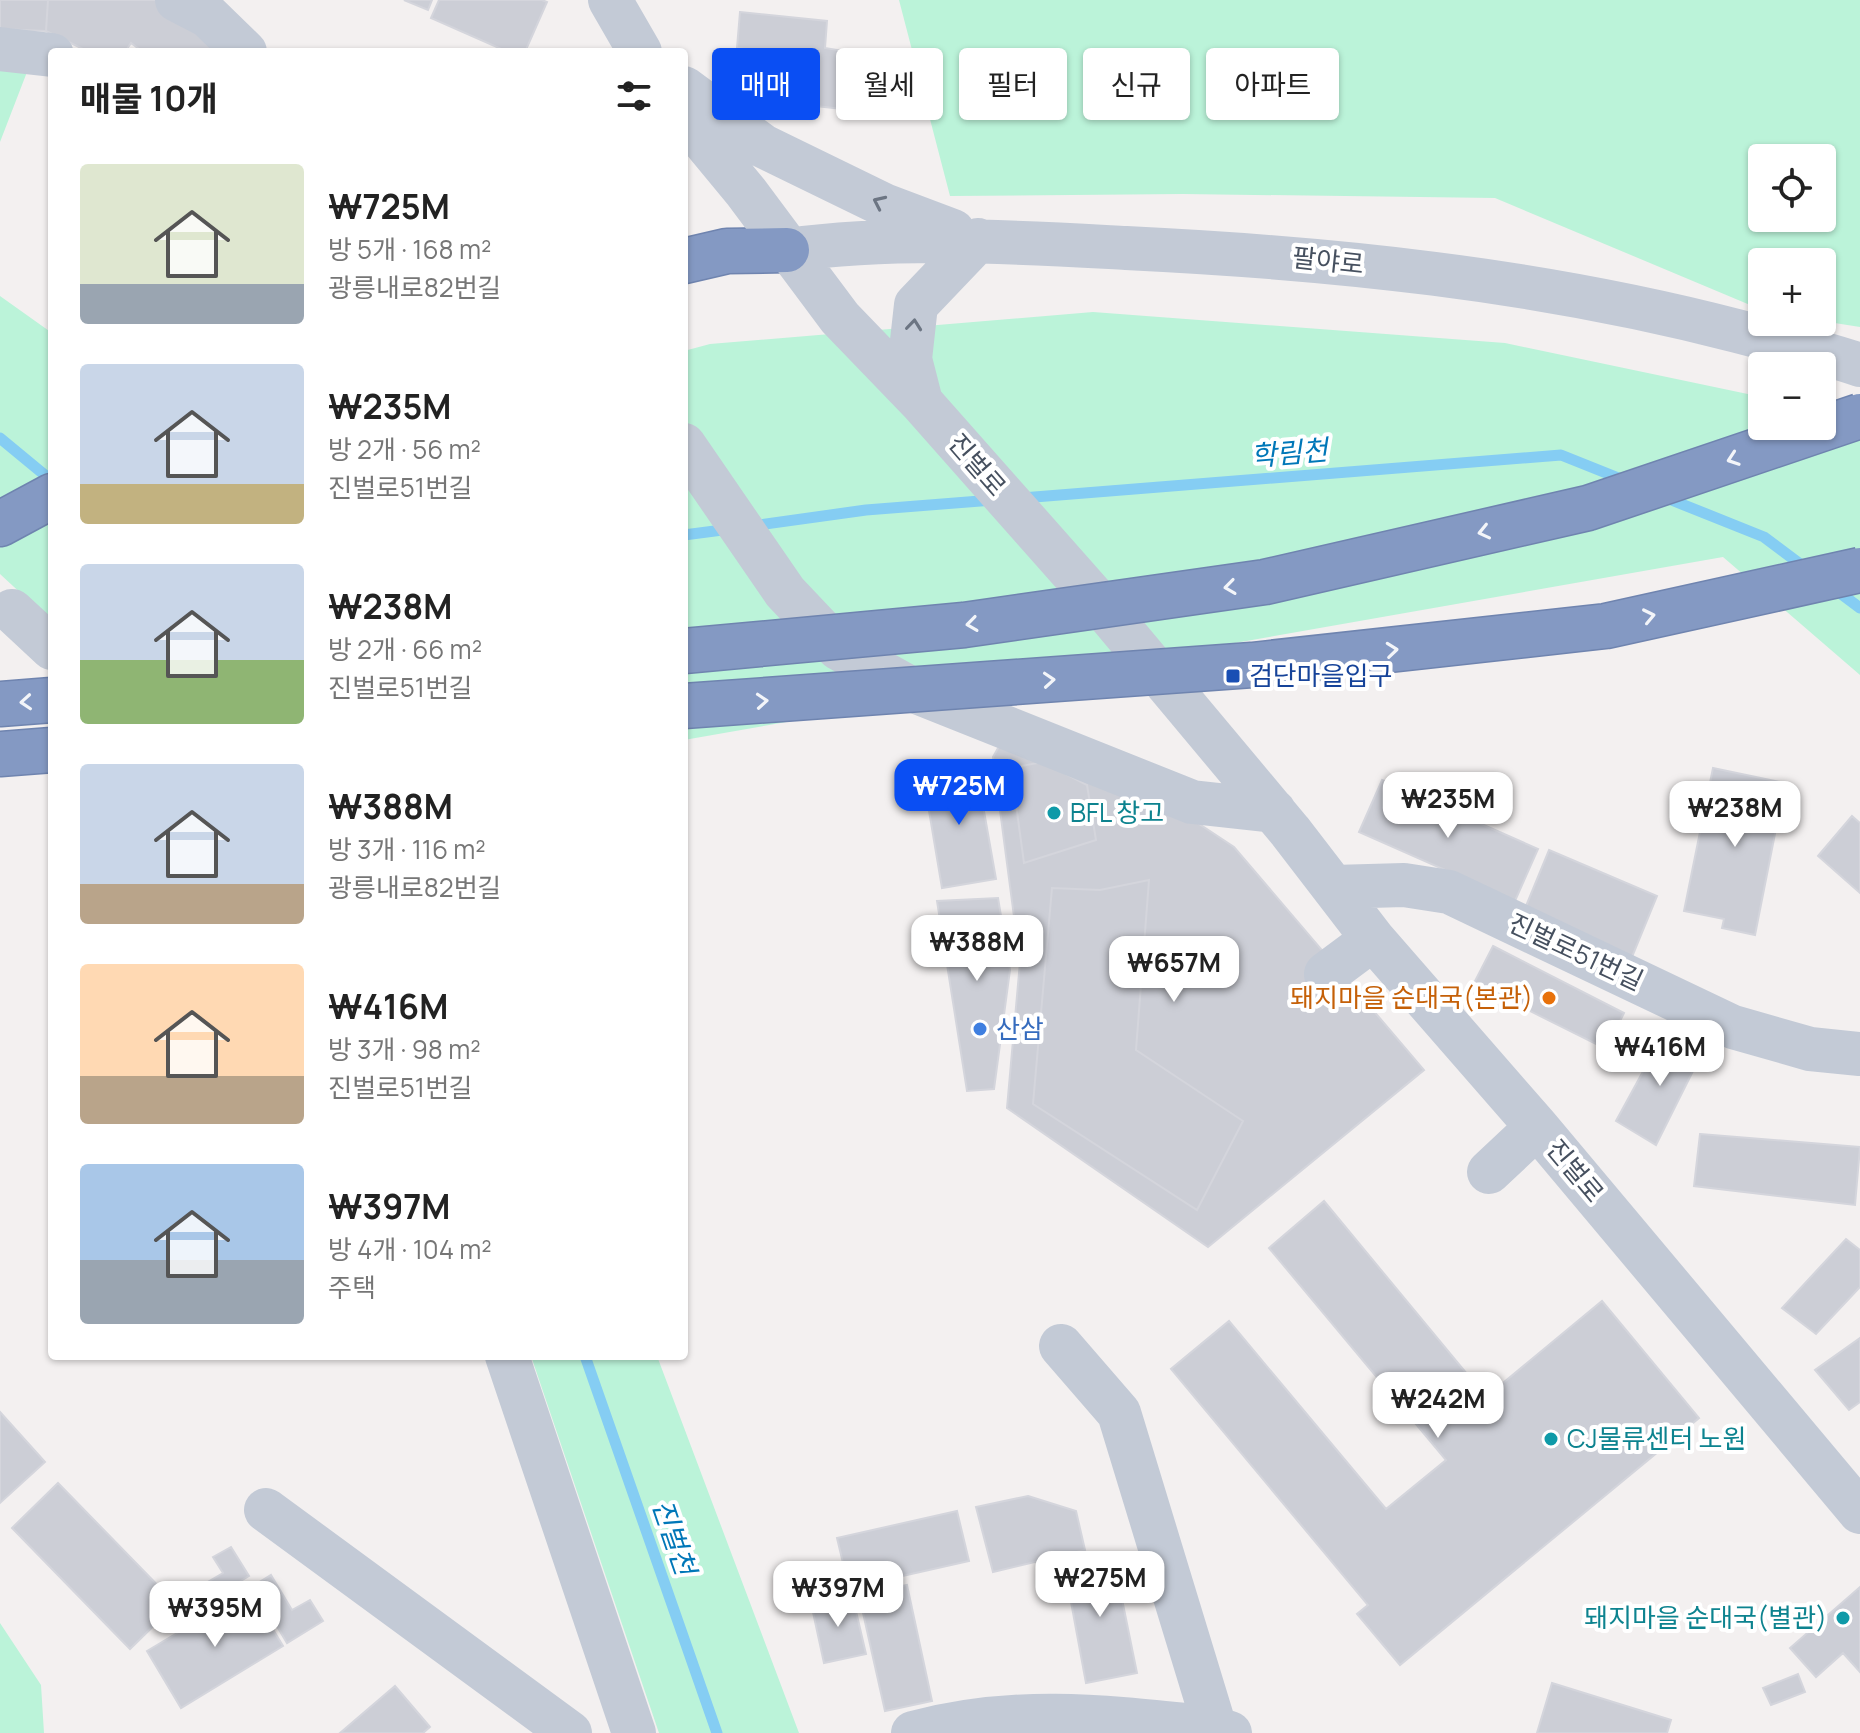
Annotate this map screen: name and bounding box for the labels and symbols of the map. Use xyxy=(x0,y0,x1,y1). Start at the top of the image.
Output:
one-way arrow xyxy=(872,196,887,212)
street label: 팔야로 xyxy=(1291,238,1366,282)
one-way arrow xyxy=(905,318,922,332)
street label: 진벌로 xyxy=(941,425,1015,503)
water label: 학림천 xyxy=(1249,429,1332,474)
one-way arrow xyxy=(1727,450,1741,466)
one-way arrow xyxy=(1477,523,1491,540)
one-way arrow xyxy=(1223,578,1237,595)
one-way arrow xyxy=(1642,608,1656,625)
one-way arrow xyxy=(966,615,979,632)
one-way arrow xyxy=(1386,641,1399,658)
place label: 검단마을입구 xyxy=(1249,657,1393,693)
marker: 검단마을입구 xyxy=(1224,667,1242,685)
one-way arrow xyxy=(1043,672,1056,689)
one-way arrow xyxy=(19,693,32,710)
one-way arrow xyxy=(756,693,769,710)
pin: ₩725M xyxy=(903,759,1015,827)
pin: ₩235M xyxy=(1392,772,1504,840)
pin: ₩238M xyxy=(1679,781,1791,849)
place label: BFL 창고 xyxy=(1070,794,1164,830)
marker: BFL 창고 xyxy=(1045,804,1063,822)
street label: 진벌로51번길 xyxy=(1503,904,1650,998)
pin: ₩388M xyxy=(921,915,1033,983)
pin: ₩657M xyxy=(1118,936,1230,1004)
place label: 돼지마을 순대국(본관) xyxy=(1290,979,1533,1015)
marker: 돼지마을 순대국(본관) xyxy=(1540,989,1558,1007)
place label: 산삼 xyxy=(996,1010,1044,1046)
marker: 산삼 xyxy=(971,1020,989,1038)
pin: ₩416M xyxy=(1604,1020,1716,1088)
street label: 진벌로 xyxy=(1539,1131,1613,1209)
pin: ₩242M xyxy=(1382,1372,1494,1440)
place label: CJ물류센터 노원 xyxy=(1567,1420,1746,1456)
marker: CJ물류센터 노원 xyxy=(1542,1430,1560,1448)
water label: 진벌천 xyxy=(644,1494,707,1582)
pin: ₩275M xyxy=(1044,1551,1156,1619)
pin: ₩397M xyxy=(782,1561,894,1629)
pin: ₩395M xyxy=(159,1581,271,1649)
place label: 돼지마을 순대국(별관) xyxy=(1584,1599,1827,1635)
marker: 돼지마을 순대국(별관) xyxy=(1834,1609,1852,1627)

